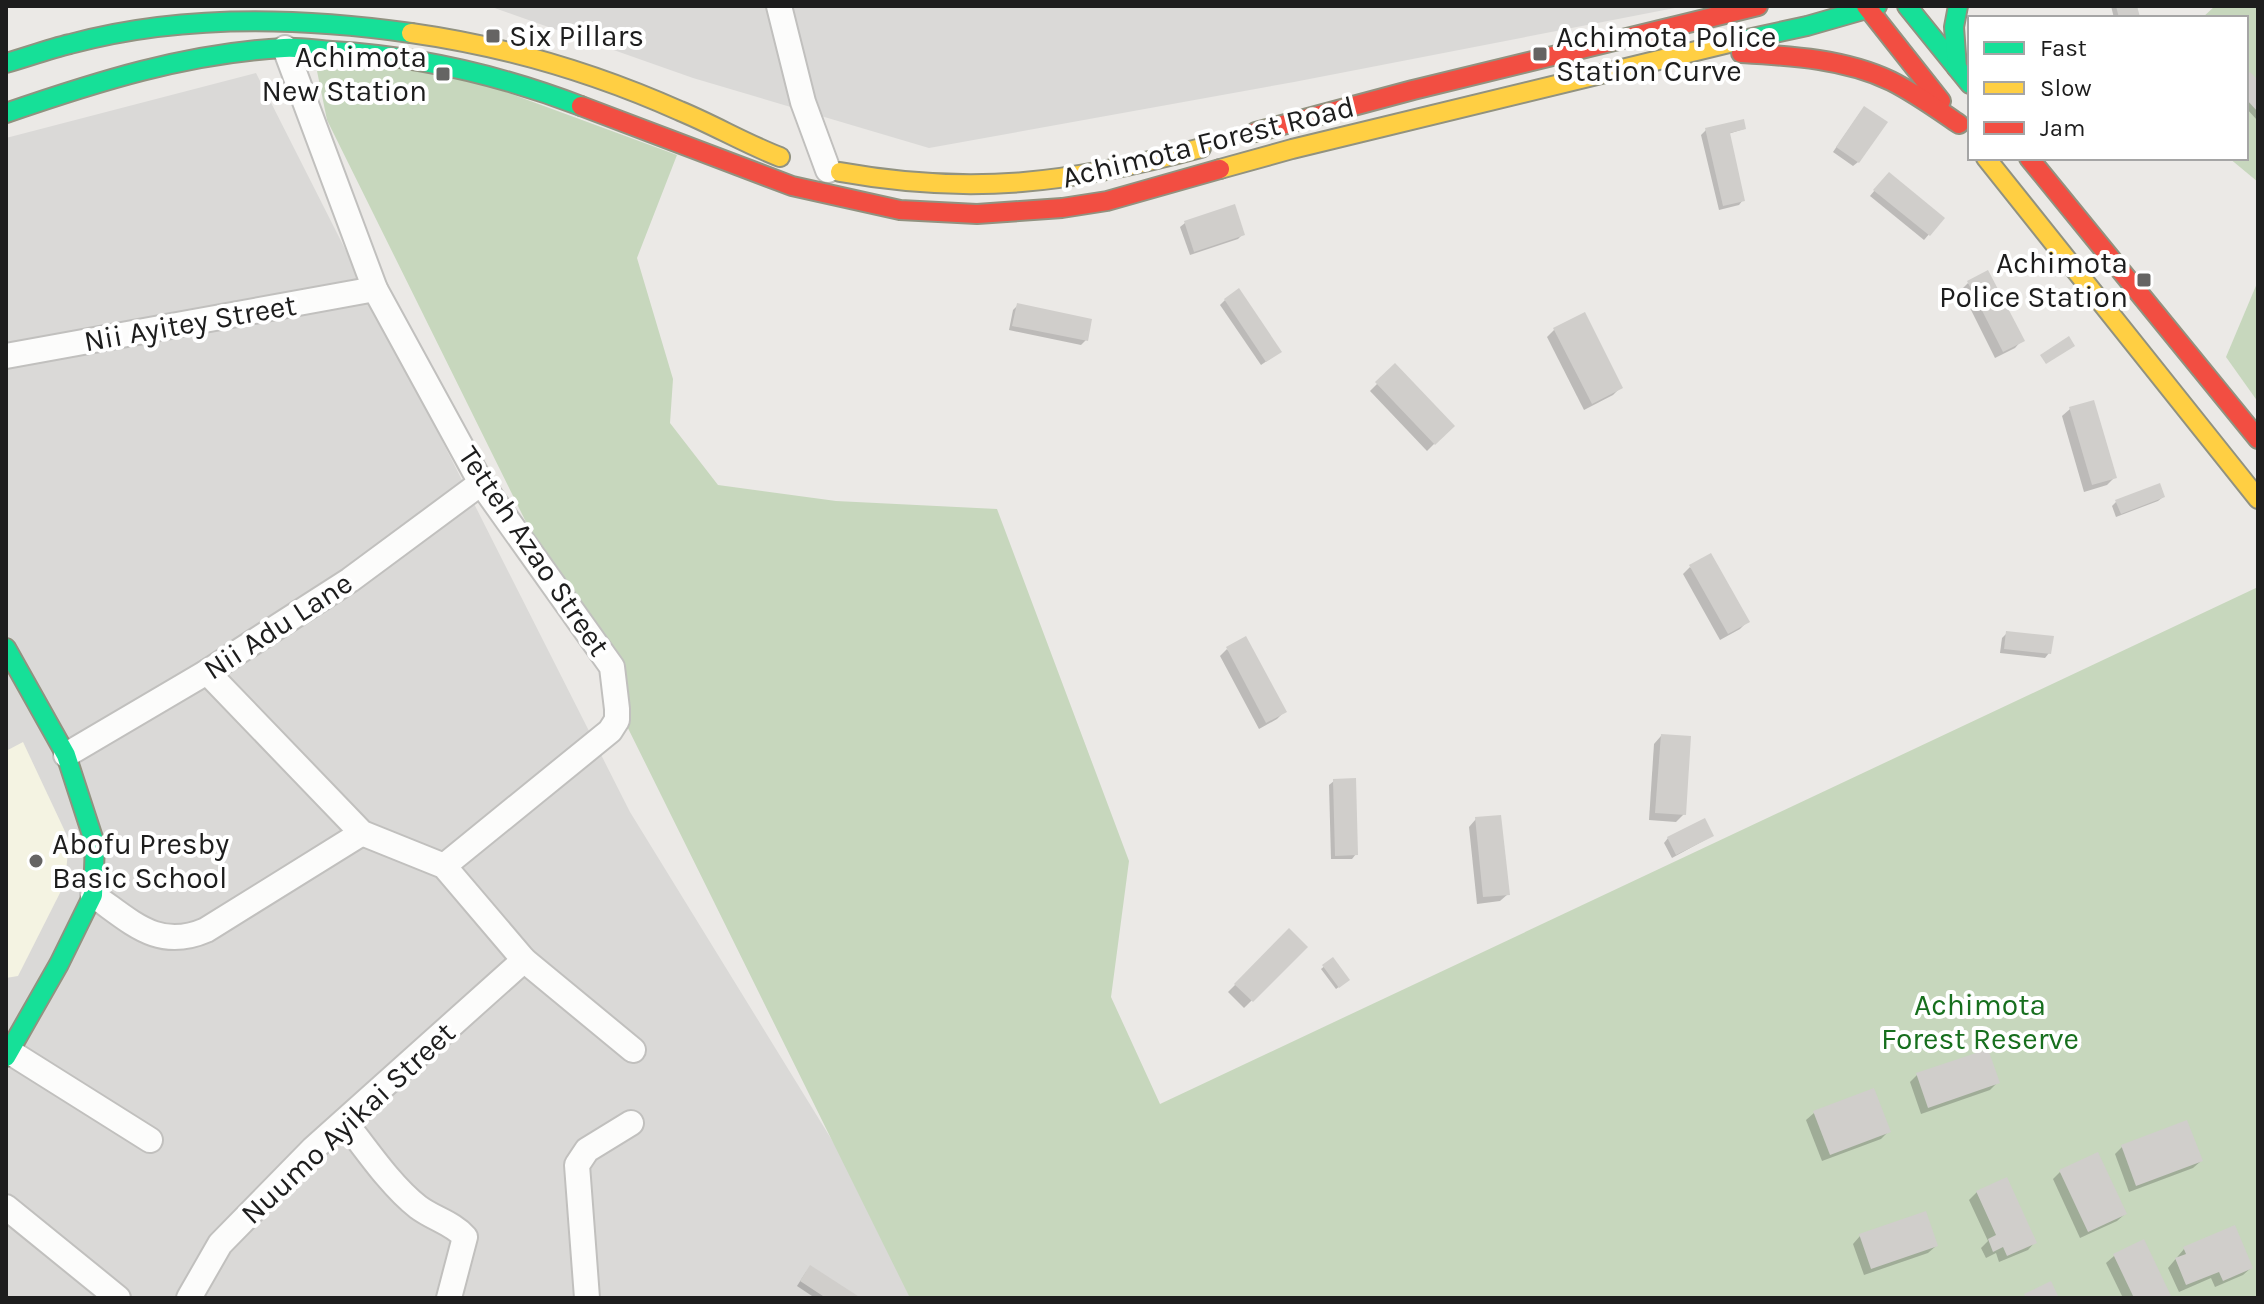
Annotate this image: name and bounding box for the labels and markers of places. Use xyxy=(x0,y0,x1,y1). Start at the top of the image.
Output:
place label: Six Pillars xyxy=(509,18,644,54)
place label: Achimota Police Station Curve xyxy=(1556,19,1776,89)
marker: Six Pillars xyxy=(484,27,502,45)
place label: Achimota New Station xyxy=(262,39,427,109)
marker: Achimota Police Station Curve xyxy=(1531,45,1549,63)
marker: Achimota New Station xyxy=(434,65,452,83)
place label: Achimota Police Station xyxy=(1939,245,2128,315)
marker: Achimota Police Station xyxy=(2135,271,2153,289)
place label: Abofu Presby Basic School xyxy=(52,826,229,896)
marker: Abofu Presby Basic School xyxy=(27,852,45,870)

